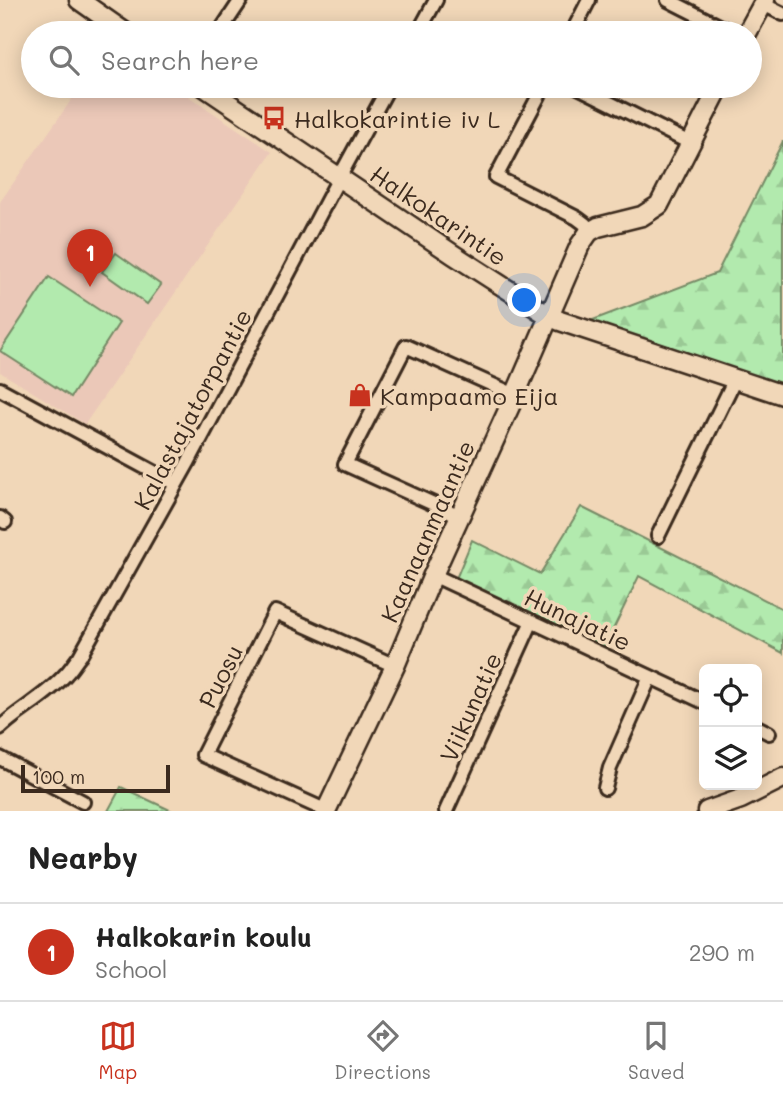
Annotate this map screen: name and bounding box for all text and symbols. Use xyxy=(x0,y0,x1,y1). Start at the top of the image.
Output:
search box xyxy=(21,21,762,98)
icon: search xyxy=(45,41,83,79)
text: Search here xyxy=(101,43,259,77)
place label: Halkokarintie iv L xyxy=(294,103,501,134)
bus stop icon: Halkokarintie iv L xyxy=(260,104,288,132)
street label: Halkokarintie xyxy=(365,158,513,272)
pin: 1 xyxy=(67,229,113,287)
your location xyxy=(507,283,541,317)
street label: Kalastajatorpantie xyxy=(126,303,258,515)
place label: Kampaamo Eija xyxy=(380,380,559,411)
shop icon: Kampaamo Eija xyxy=(346,381,374,409)
street label: Kaanaanmaantie xyxy=(373,435,481,627)
street label: Hunajatie xyxy=(520,581,636,657)
street label: Puosu xyxy=(191,639,249,713)
street label: Viikunatie xyxy=(432,647,508,767)
map controls xyxy=(699,664,762,790)
button: locate xyxy=(699,664,762,727)
button: layers xyxy=(699,727,762,790)
scale bar xyxy=(21,762,170,794)
text: 100 m xyxy=(32,764,85,789)
text: Nearby xyxy=(28,837,138,877)
text: Halkokarin koulu xyxy=(95,920,312,954)
text: 1 xyxy=(46,937,56,967)
text: 290 m xyxy=(689,937,755,967)
text: School xyxy=(95,954,168,984)
tab: Map xyxy=(99,1017,137,1084)
tab: Directions xyxy=(334,1017,431,1084)
tab: Saved xyxy=(628,1017,684,1084)

